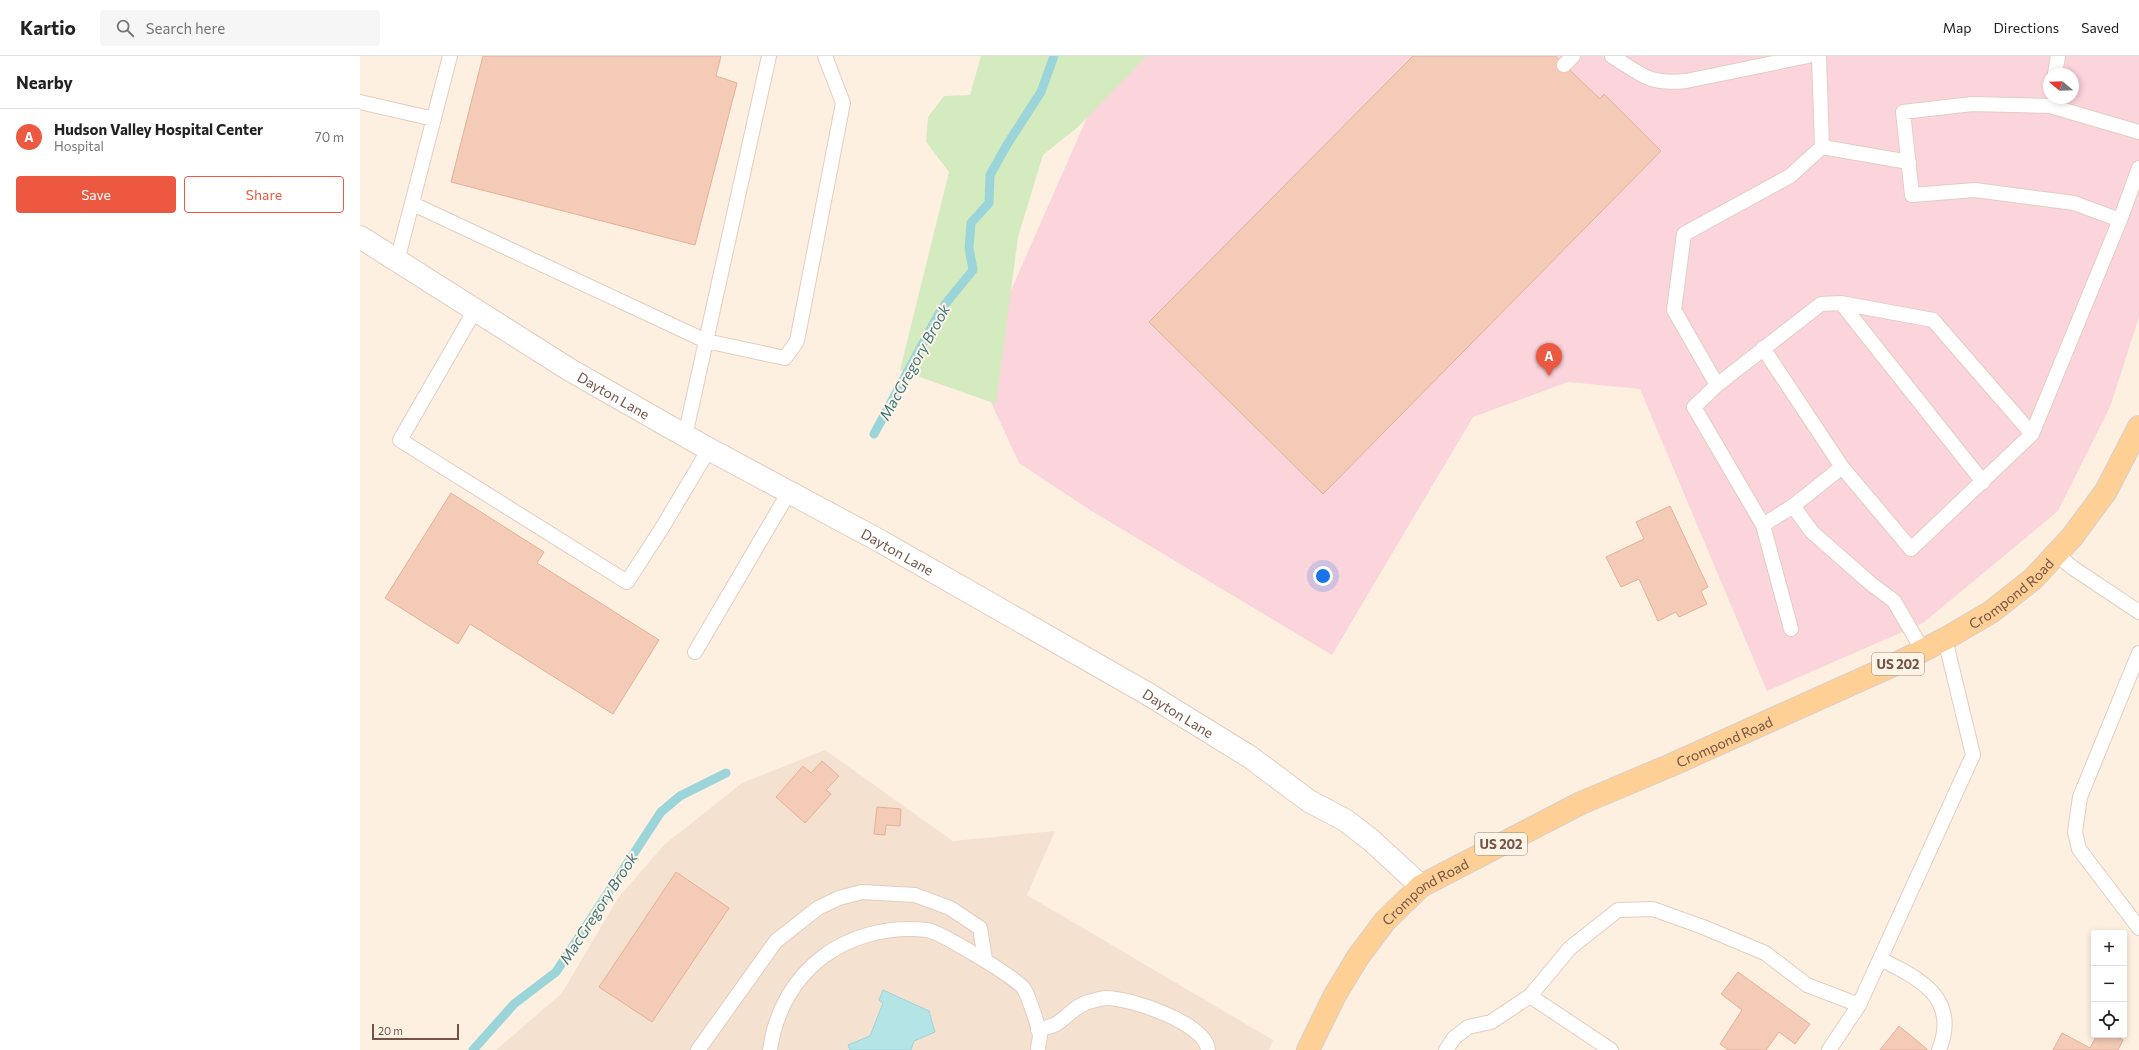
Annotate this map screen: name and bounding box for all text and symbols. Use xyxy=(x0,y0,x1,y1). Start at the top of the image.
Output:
search box xyxy=(100,10,380,46)
text: Kartio xyxy=(20,16,76,39)
icon: search xyxy=(114,17,136,39)
text: Search here xyxy=(146,19,225,37)
text: Map xyxy=(1943,19,1972,36)
text: Directions xyxy=(1994,19,2059,36)
text: Saved xyxy=(2081,19,2119,36)
north arrow xyxy=(2043,68,2079,104)
text: Nearby xyxy=(16,72,73,93)
text: Hudson Valley Hospital Center xyxy=(54,120,263,138)
text: A xyxy=(24,129,34,145)
text: 70 m xyxy=(315,129,344,145)
text: Hospital xyxy=(54,138,104,154)
button: Save xyxy=(16,176,176,213)
button: Share xyxy=(184,176,344,213)
water label: MacGregory Brook xyxy=(875,300,954,423)
pin: A xyxy=(1536,343,1562,376)
street label: Dayton Lane xyxy=(575,368,653,422)
street label: Dayton Lane xyxy=(859,524,937,578)
street label: Crompond Road xyxy=(1965,554,2057,632)
your location xyxy=(1313,566,1333,586)
road number: US 202 xyxy=(1872,653,1924,675)
street label: Dayton Lane xyxy=(1140,684,1217,741)
street label: Crompond Road xyxy=(1673,712,1775,770)
road number: US 202 xyxy=(1475,833,1527,855)
water label: MacGregory Brook xyxy=(555,848,641,967)
street label: Crompond Road xyxy=(1378,855,1471,928)
map controls xyxy=(2091,930,2127,1038)
button: + xyxy=(2091,930,2127,966)
button: − xyxy=(2091,966,2127,1002)
button: locate xyxy=(2091,1002,2127,1038)
scale bar xyxy=(372,1022,459,1041)
text: 20 m xyxy=(378,1024,403,1037)

